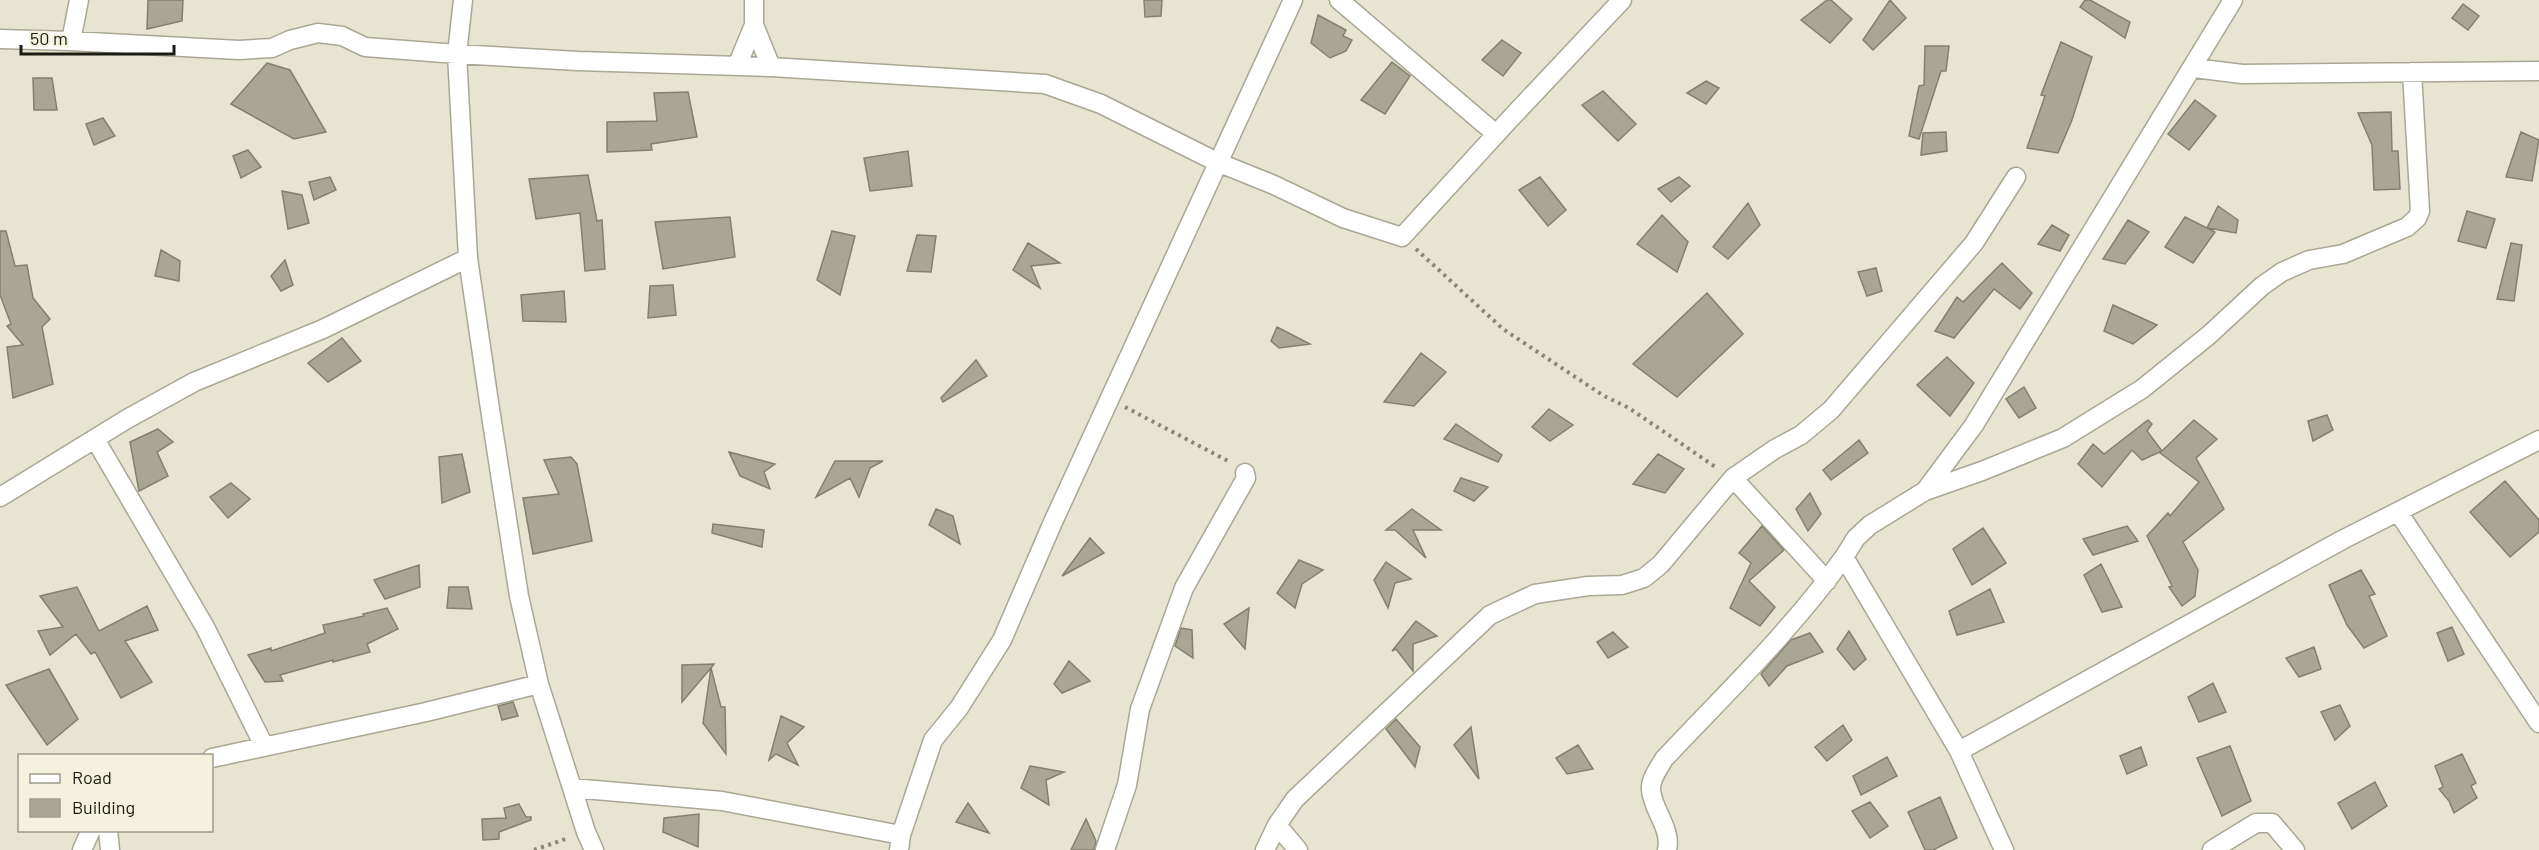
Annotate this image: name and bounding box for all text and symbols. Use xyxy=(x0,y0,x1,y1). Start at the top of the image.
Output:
scale bar xyxy=(21,18,174,56)
text: 50 m xyxy=(30,27,68,49)
legend xyxy=(18,754,213,832)
text: Road xyxy=(72,766,112,788)
text: Building xyxy=(72,796,135,818)

